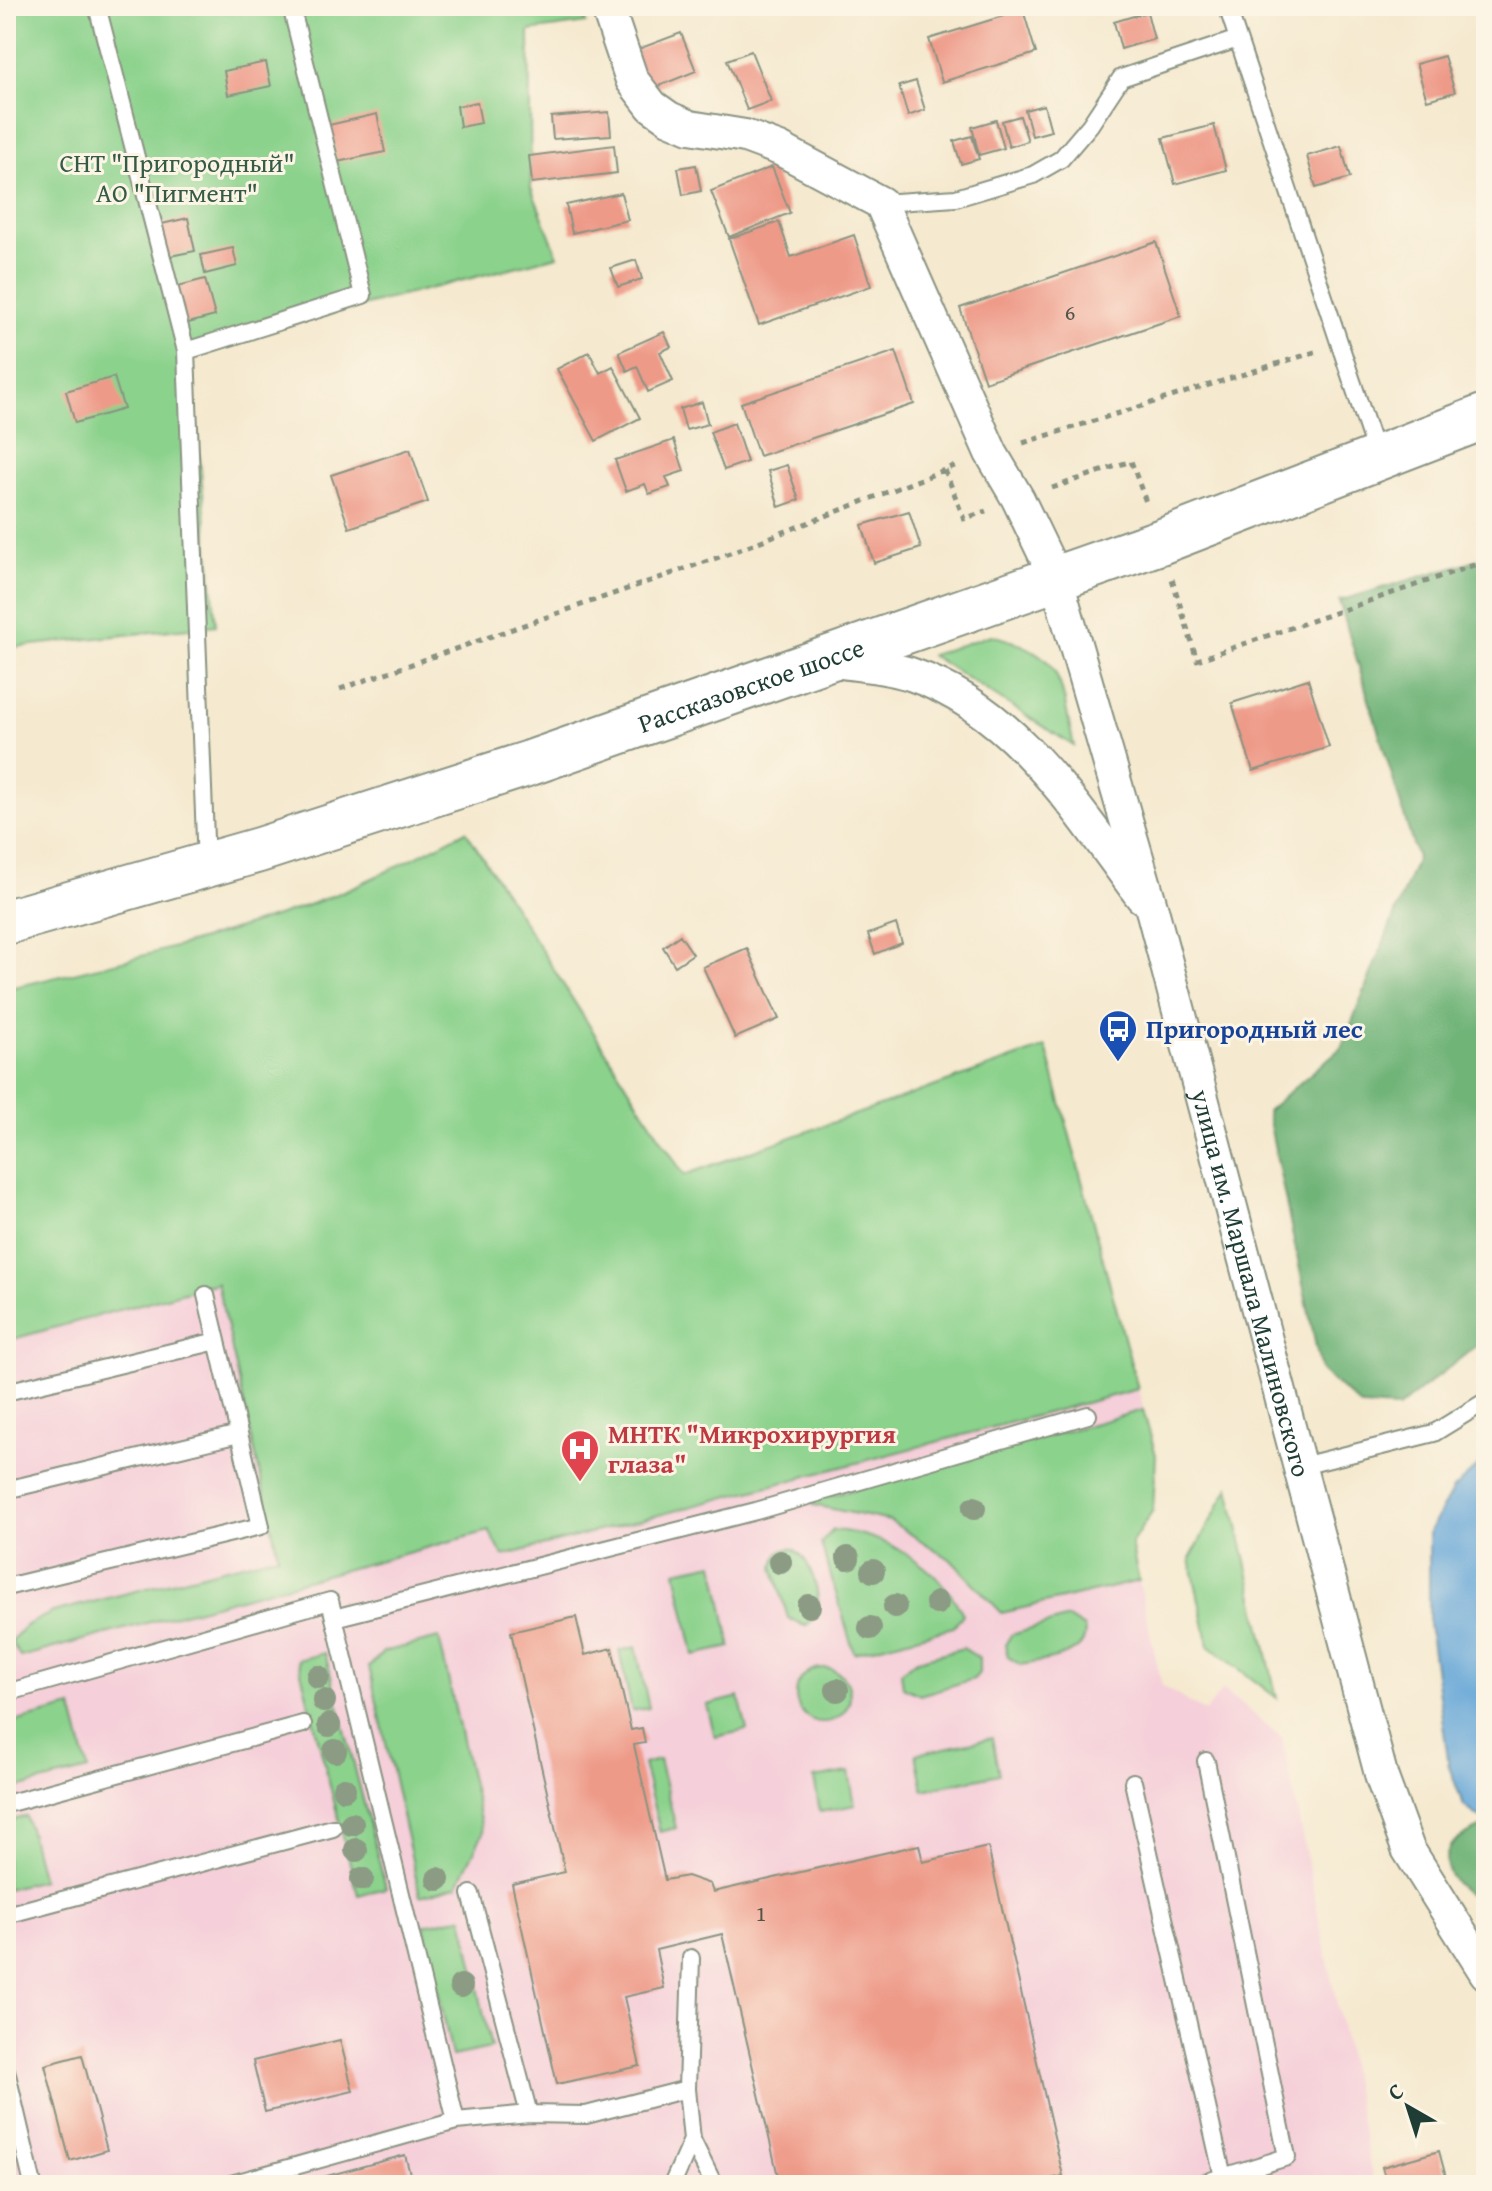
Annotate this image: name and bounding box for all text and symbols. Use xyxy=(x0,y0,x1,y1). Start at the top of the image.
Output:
park label: СНТ "Пригородный" АО "Пигмент" xyxy=(59,143,295,212)
house number: 6 xyxy=(1065,296,1075,328)
street label: Рассказовское шоссе xyxy=(633,627,869,743)
bus stop icon: Пригородный лес xyxy=(1097,1008,1139,1063)
place label: Пригородный лес xyxy=(1146,1009,1363,1048)
street label: улица им. Маршала Малиновского xyxy=(1181,1084,1321,1481)
place label: МНТК "Микрохирургия глаза" xyxy=(608,1414,896,1483)
hospital icon: МНТК "Микрохирургия глаза" xyxy=(559,1428,601,1483)
house number: 1 xyxy=(756,1897,766,1929)
north arrow xyxy=(1368,2067,1448,2147)
text: С xyxy=(1381,2075,1410,2108)

